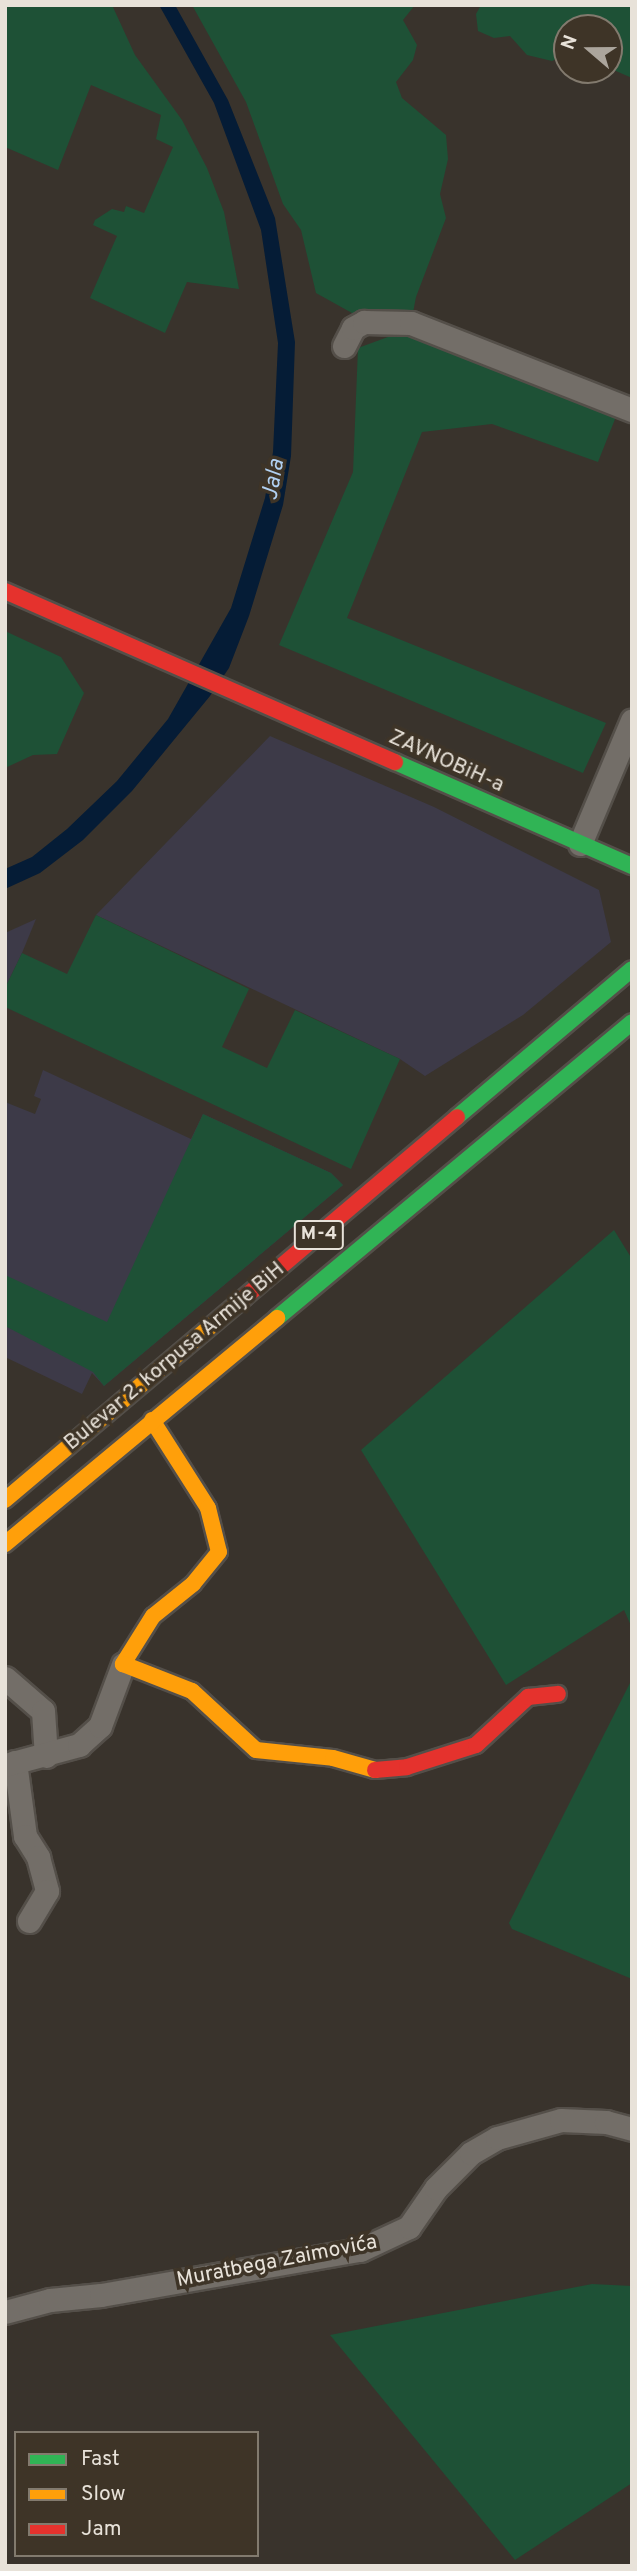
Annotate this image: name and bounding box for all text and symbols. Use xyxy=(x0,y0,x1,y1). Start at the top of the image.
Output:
north arrow xyxy=(553,14,623,84)
text: N xyxy=(557,32,584,53)
water label: Jala xyxy=(258,457,292,503)
street label: ZAVNOBiH-a xyxy=(384,725,508,799)
road number: M-4 xyxy=(293,1219,345,1250)
street label: Bulevar 2. korpusa Armije BiH xyxy=(60,1257,290,1457)
street label: Muratbega Zaimovića xyxy=(175,2230,379,2294)
legend xyxy=(14,2431,259,2557)
text: Fast xyxy=(81,2446,120,2473)
text: Slow xyxy=(81,2481,126,2508)
text: Jam xyxy=(81,2516,122,2543)

